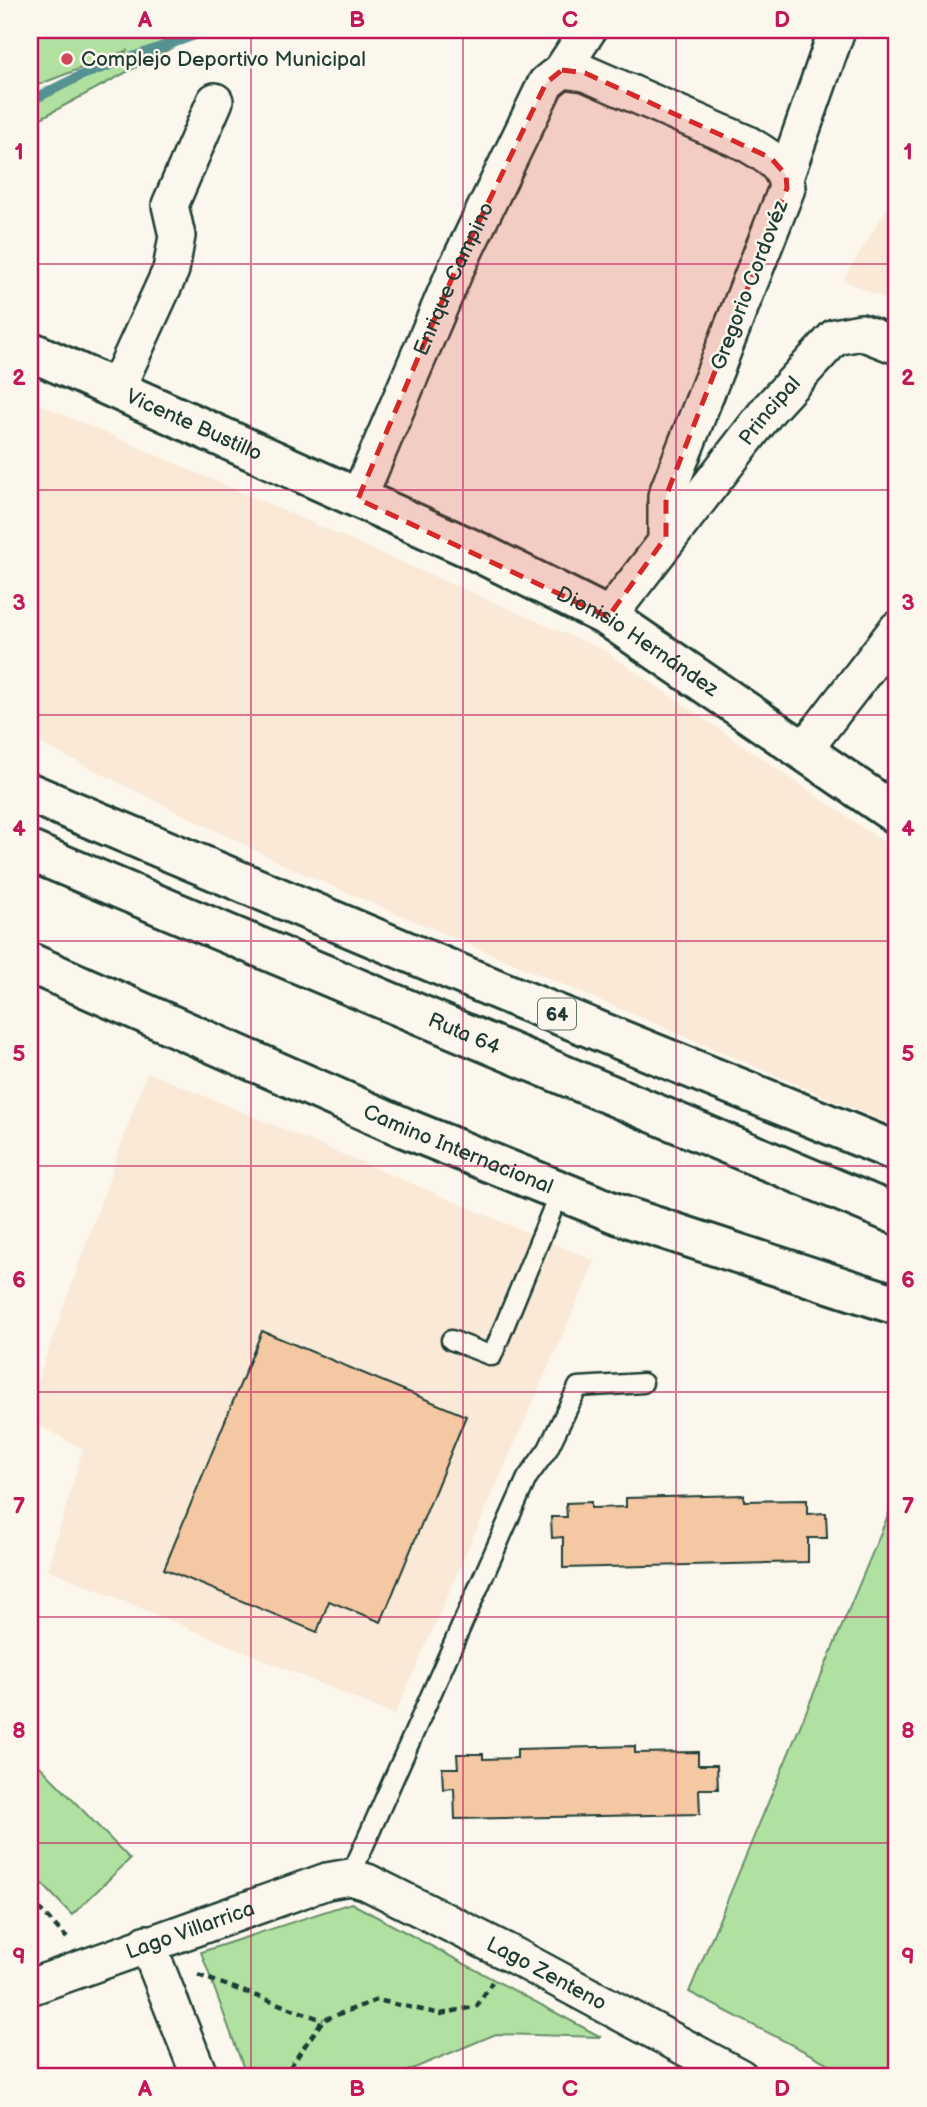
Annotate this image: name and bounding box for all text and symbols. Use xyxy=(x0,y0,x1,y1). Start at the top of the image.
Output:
text: A xyxy=(137,6,153,34)
text: B xyxy=(349,6,365,34)
text: C xyxy=(562,6,578,34)
text: D xyxy=(774,6,790,34)
place label: Complejo Deportivo Municipal xyxy=(81,47,366,72)
marker: Complejo Deportivo Municipal xyxy=(59,51,75,67)
text: 1 xyxy=(14,138,24,166)
text: 1 xyxy=(903,138,913,166)
street label: Gregorio Cordovéz xyxy=(706,196,794,374)
street label: Enrique Campino xyxy=(409,198,499,359)
text: 2 xyxy=(12,364,26,392)
text: 2 xyxy=(901,364,915,392)
street label: Principal xyxy=(734,371,806,450)
street label: Vicente Bustillo xyxy=(122,384,266,466)
street label: Dionisio Hernández xyxy=(552,581,724,703)
text: 3 xyxy=(12,589,26,617)
text: 3 xyxy=(901,589,915,617)
text: 4 xyxy=(12,815,26,843)
text: 4 xyxy=(901,815,915,843)
road number: 64 xyxy=(538,998,576,1030)
street label: Ruta 64 xyxy=(424,1008,504,1060)
text: 5 xyxy=(12,1040,26,1068)
text: 5 xyxy=(901,1040,915,1068)
street label: Camino Internacional xyxy=(359,1099,557,1200)
text: 6 xyxy=(12,1266,26,1294)
text: 6 xyxy=(901,1266,915,1294)
text: 7 xyxy=(13,1492,26,1520)
text: 7 xyxy=(902,1492,915,1520)
text: 8 xyxy=(12,1717,26,1745)
text: 8 xyxy=(901,1717,915,1745)
street label: Lago Villarrica xyxy=(123,1896,258,1965)
street label: Lago Zenteno xyxy=(482,1932,611,2016)
text: 9 xyxy=(12,1943,26,1971)
text: 9 xyxy=(901,1943,915,1971)
text: A xyxy=(137,2075,153,2103)
text: B xyxy=(349,2075,365,2103)
text: C xyxy=(562,2075,578,2103)
text: D xyxy=(774,2075,790,2103)

